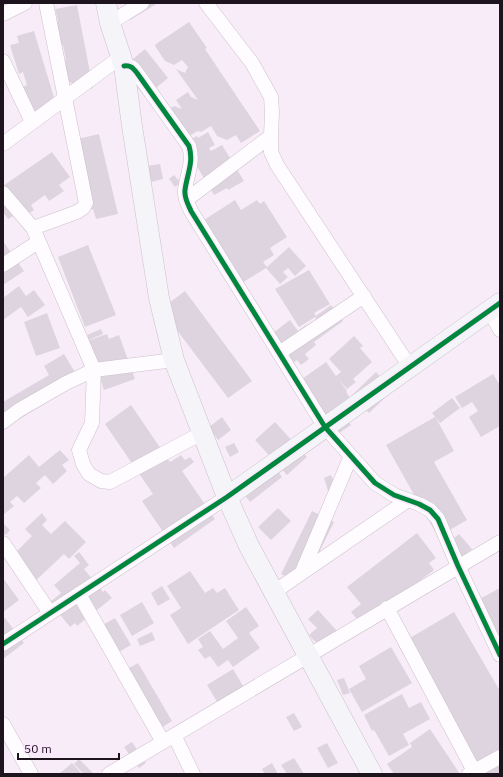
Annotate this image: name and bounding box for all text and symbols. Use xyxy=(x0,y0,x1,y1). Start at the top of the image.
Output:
scale bar xyxy=(18,735,119,761)
text: 50 m xyxy=(24,741,52,756)

